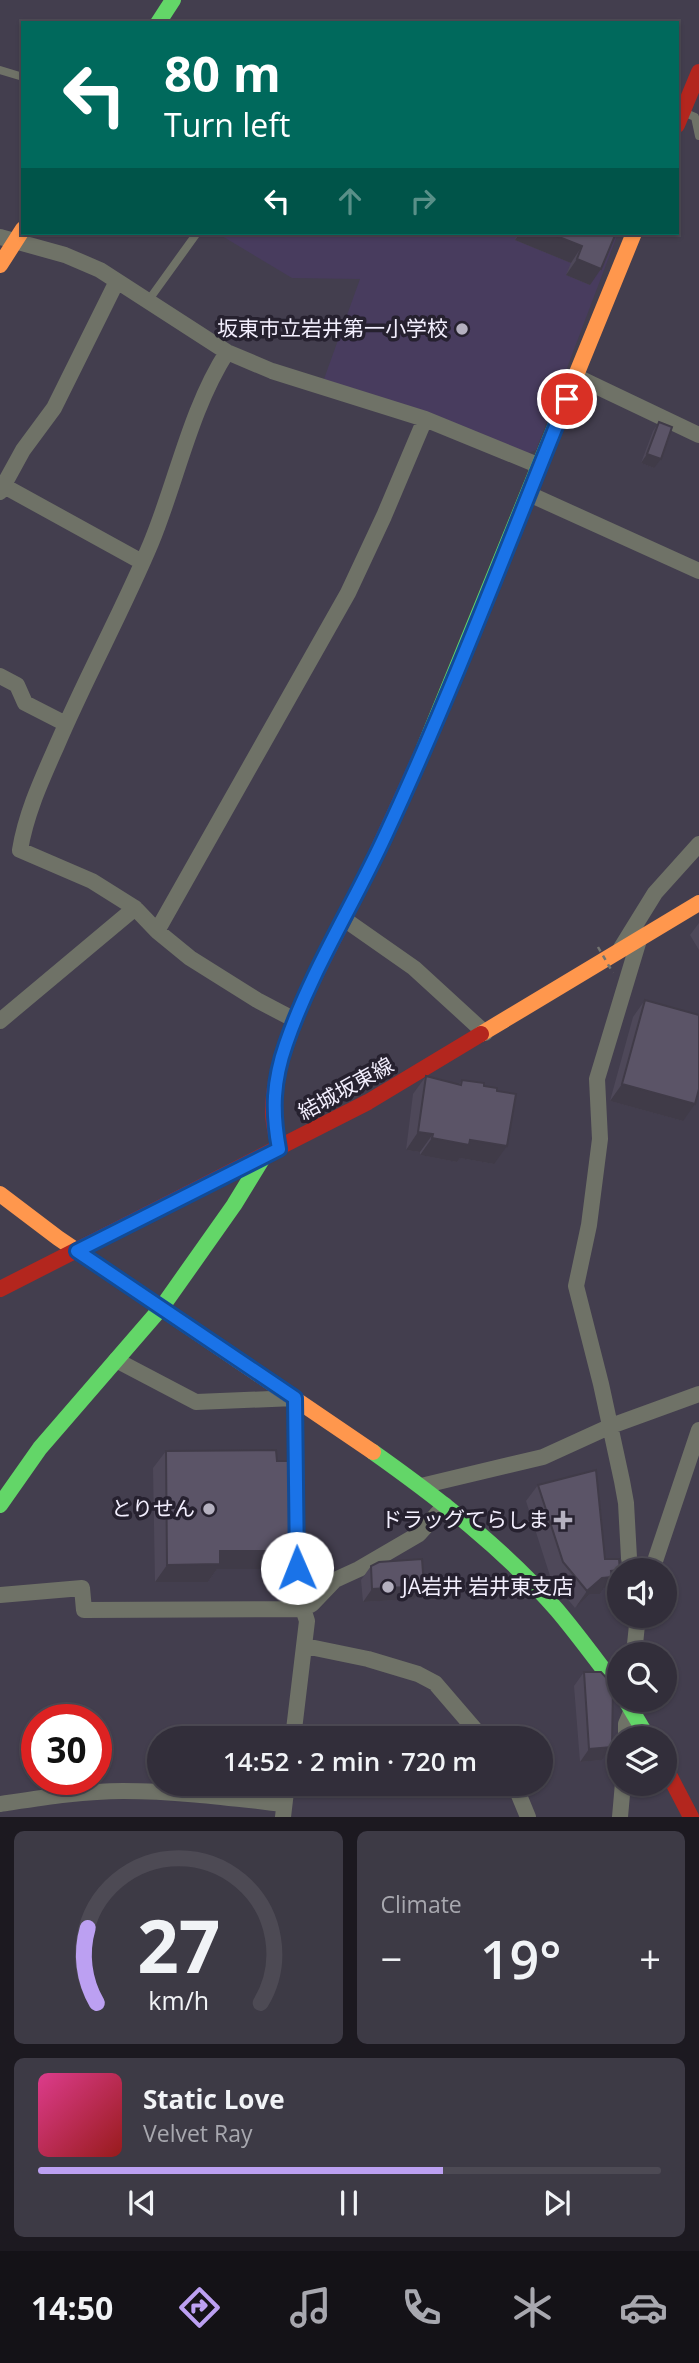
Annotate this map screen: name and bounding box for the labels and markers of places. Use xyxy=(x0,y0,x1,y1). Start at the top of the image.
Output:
place label: 坂東市立岩井第一小学校 xyxy=(217,314,448,342)
marker: 坂東市立岩井第一小学校 xyxy=(454,321,470,337)
pin xyxy=(537,369,597,429)
place label: とりせん xyxy=(111,1494,195,1522)
marker: とりせん xyxy=(201,1501,217,1517)
place label: ドラッグてらしま xyxy=(381,1505,549,1533)
marker: ドラッグてらしま xyxy=(555,1512,571,1528)
place label: JA岩井 岩井東支店 xyxy=(400,1572,573,1600)
marker: JA岩井 岩井東支店 xyxy=(380,1579,396,1595)

